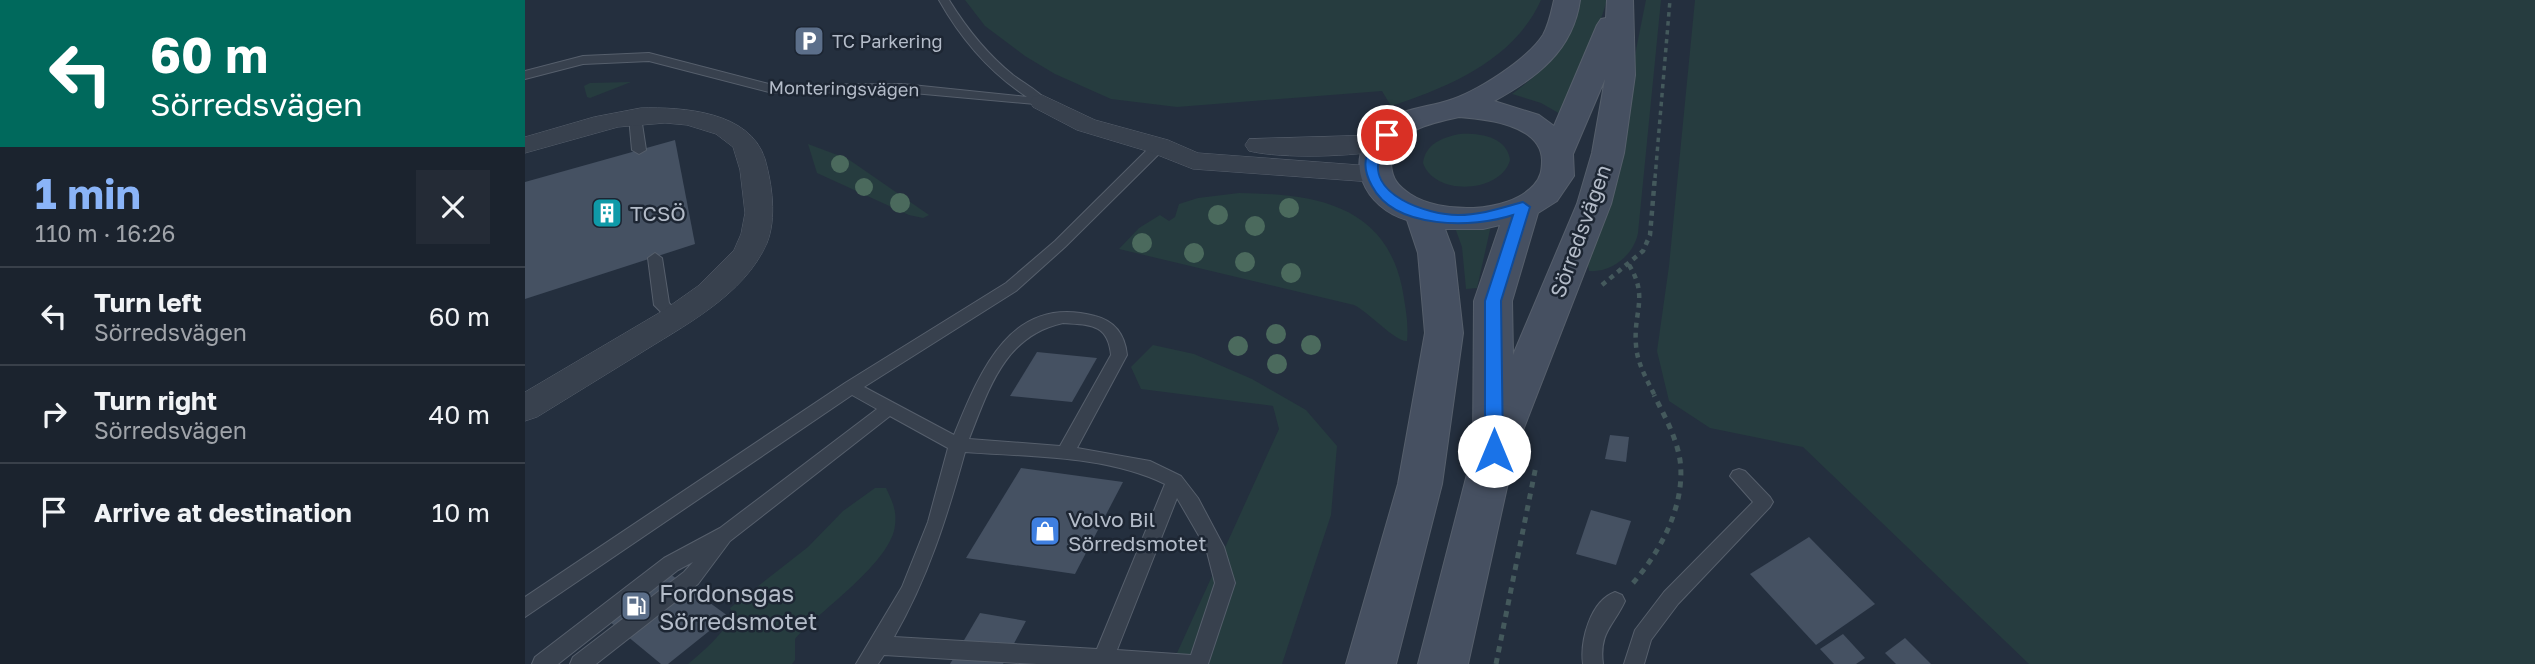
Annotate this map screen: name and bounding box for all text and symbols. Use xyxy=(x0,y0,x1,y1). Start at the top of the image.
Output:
parking icon: TC Parkering xyxy=(792,24,826,58)
text: 60 m xyxy=(150,25,268,84)
icon: left xyxy=(35,28,126,119)
place label: TC Parkering xyxy=(832,30,943,52)
street label: Monteringsvägen xyxy=(768,76,920,100)
text: Sörredsvägen xyxy=(150,85,363,123)
pin xyxy=(1357,105,1417,165)
icon: arrive xyxy=(1368,116,1406,154)
street label: Sörredsvägen xyxy=(1544,161,1616,301)
text: 1 min xyxy=(35,168,141,218)
button: close xyxy=(416,170,490,244)
building icon: TCSÖ xyxy=(590,196,624,230)
place label: TCSÖ xyxy=(630,200,686,226)
text: 110 m · 16:26 xyxy=(35,219,175,247)
text: Turn left xyxy=(94,287,202,318)
icon: left xyxy=(35,297,73,335)
text: 60 m xyxy=(429,301,490,332)
text: Sörredsvägen xyxy=(94,318,247,346)
text: Turn right xyxy=(94,385,217,416)
icon: right xyxy=(35,395,73,433)
text: 40 m xyxy=(429,399,490,430)
position arrow xyxy=(1457,414,1531,488)
text: Sörredsvägen xyxy=(94,416,247,444)
icon: arrive xyxy=(35,493,73,531)
text: Arrive at destination xyxy=(94,497,352,528)
text: 10 m xyxy=(432,497,490,528)
place label: Volvo Bil Sörredsmotet xyxy=(1068,506,1207,556)
shop icon: Volvo Bil Sörredsmotet xyxy=(1028,514,1062,548)
place label: Fordonsgas Sörredsmotet xyxy=(659,578,817,635)
fuel station icon: Fordonsgas Sörredsmotet xyxy=(619,589,653,623)

